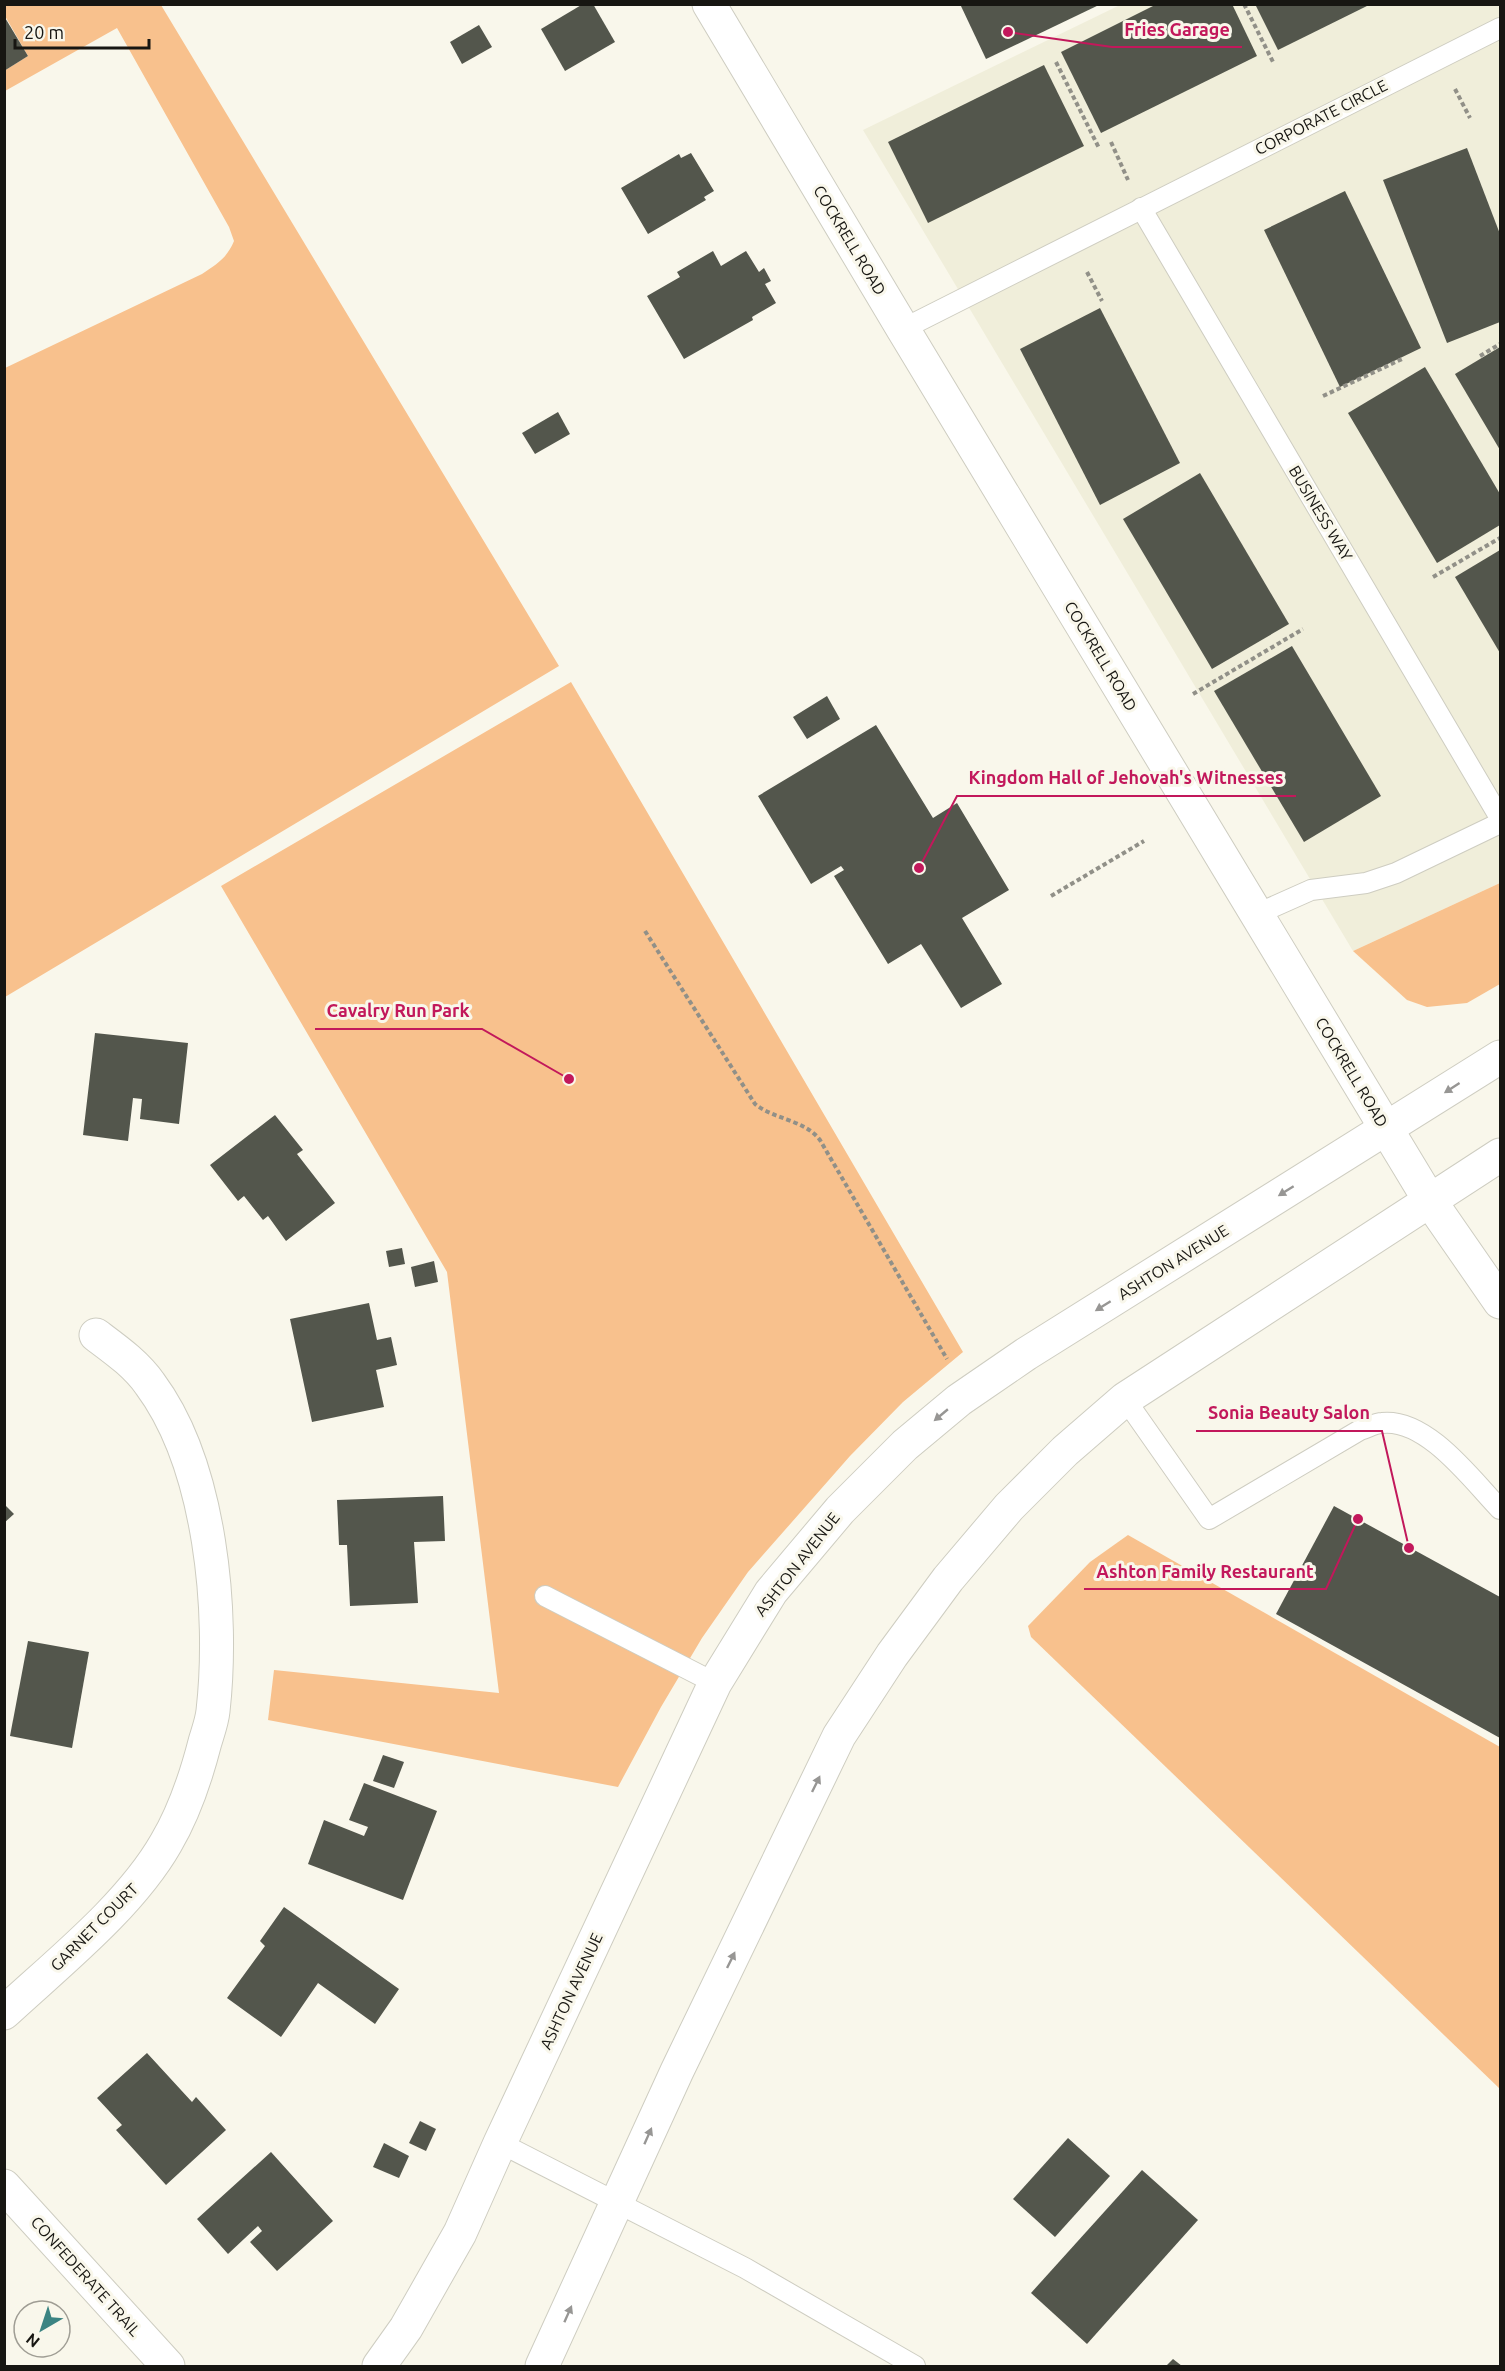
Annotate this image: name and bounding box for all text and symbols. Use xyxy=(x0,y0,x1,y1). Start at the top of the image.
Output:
callout: Fries Garage xyxy=(1112,11,1242,47)
scale bar xyxy=(15,12,148,50)
text: Fries Garage xyxy=(1124,19,1230,39)
text: 20 m xyxy=(24,22,64,42)
street label: CORPORATE CIRCLE xyxy=(1252,76,1390,158)
street label: COCKRELL ROAD xyxy=(810,182,890,298)
street label: BUSINESS WAY xyxy=(1286,462,1357,564)
street label: COCKRELL ROAD xyxy=(1061,598,1141,714)
callout: Kingdom Hall of Jehovah's Witnesses xyxy=(957,760,1296,796)
text: Kingdom Hall of Jehovah's Witnesses xyxy=(969,767,1283,787)
callout: Cavalry Run Park xyxy=(315,993,482,1029)
text: Cavalry Run Park xyxy=(326,1000,470,1020)
street label: COCKRELL ROAD xyxy=(1312,1014,1392,1130)
one-way arrow xyxy=(1443,1083,1460,1094)
one-way arrow xyxy=(1278,1186,1294,1197)
street label: ASHTON AVENUE xyxy=(1115,1221,1231,1303)
one-way arrow xyxy=(1095,1300,1111,1311)
callout: Sonia Beauty Salon xyxy=(1196,1395,1382,1431)
text: Sonia Beauty Salon xyxy=(1208,1402,1370,1422)
one-way arrow xyxy=(934,1408,949,1421)
street label: ASHTON AVENUE xyxy=(751,1509,843,1619)
callout: Ashton Family Restaurant xyxy=(1084,1553,1326,1589)
text: Ashton Family Restaurant xyxy=(1096,1561,1314,1581)
one-way arrow xyxy=(811,1776,820,1793)
street label: GARNET COURT xyxy=(47,1880,141,1974)
street label: ASHTON AVENUE xyxy=(536,1930,606,2052)
one-way arrow xyxy=(726,1951,735,1968)
one-way arrow xyxy=(644,2127,653,2145)
street label: CONFEDERATE TRAIL xyxy=(27,2212,145,2340)
north arrow xyxy=(12,2299,72,2359)
one-way arrow xyxy=(563,2304,573,2322)

